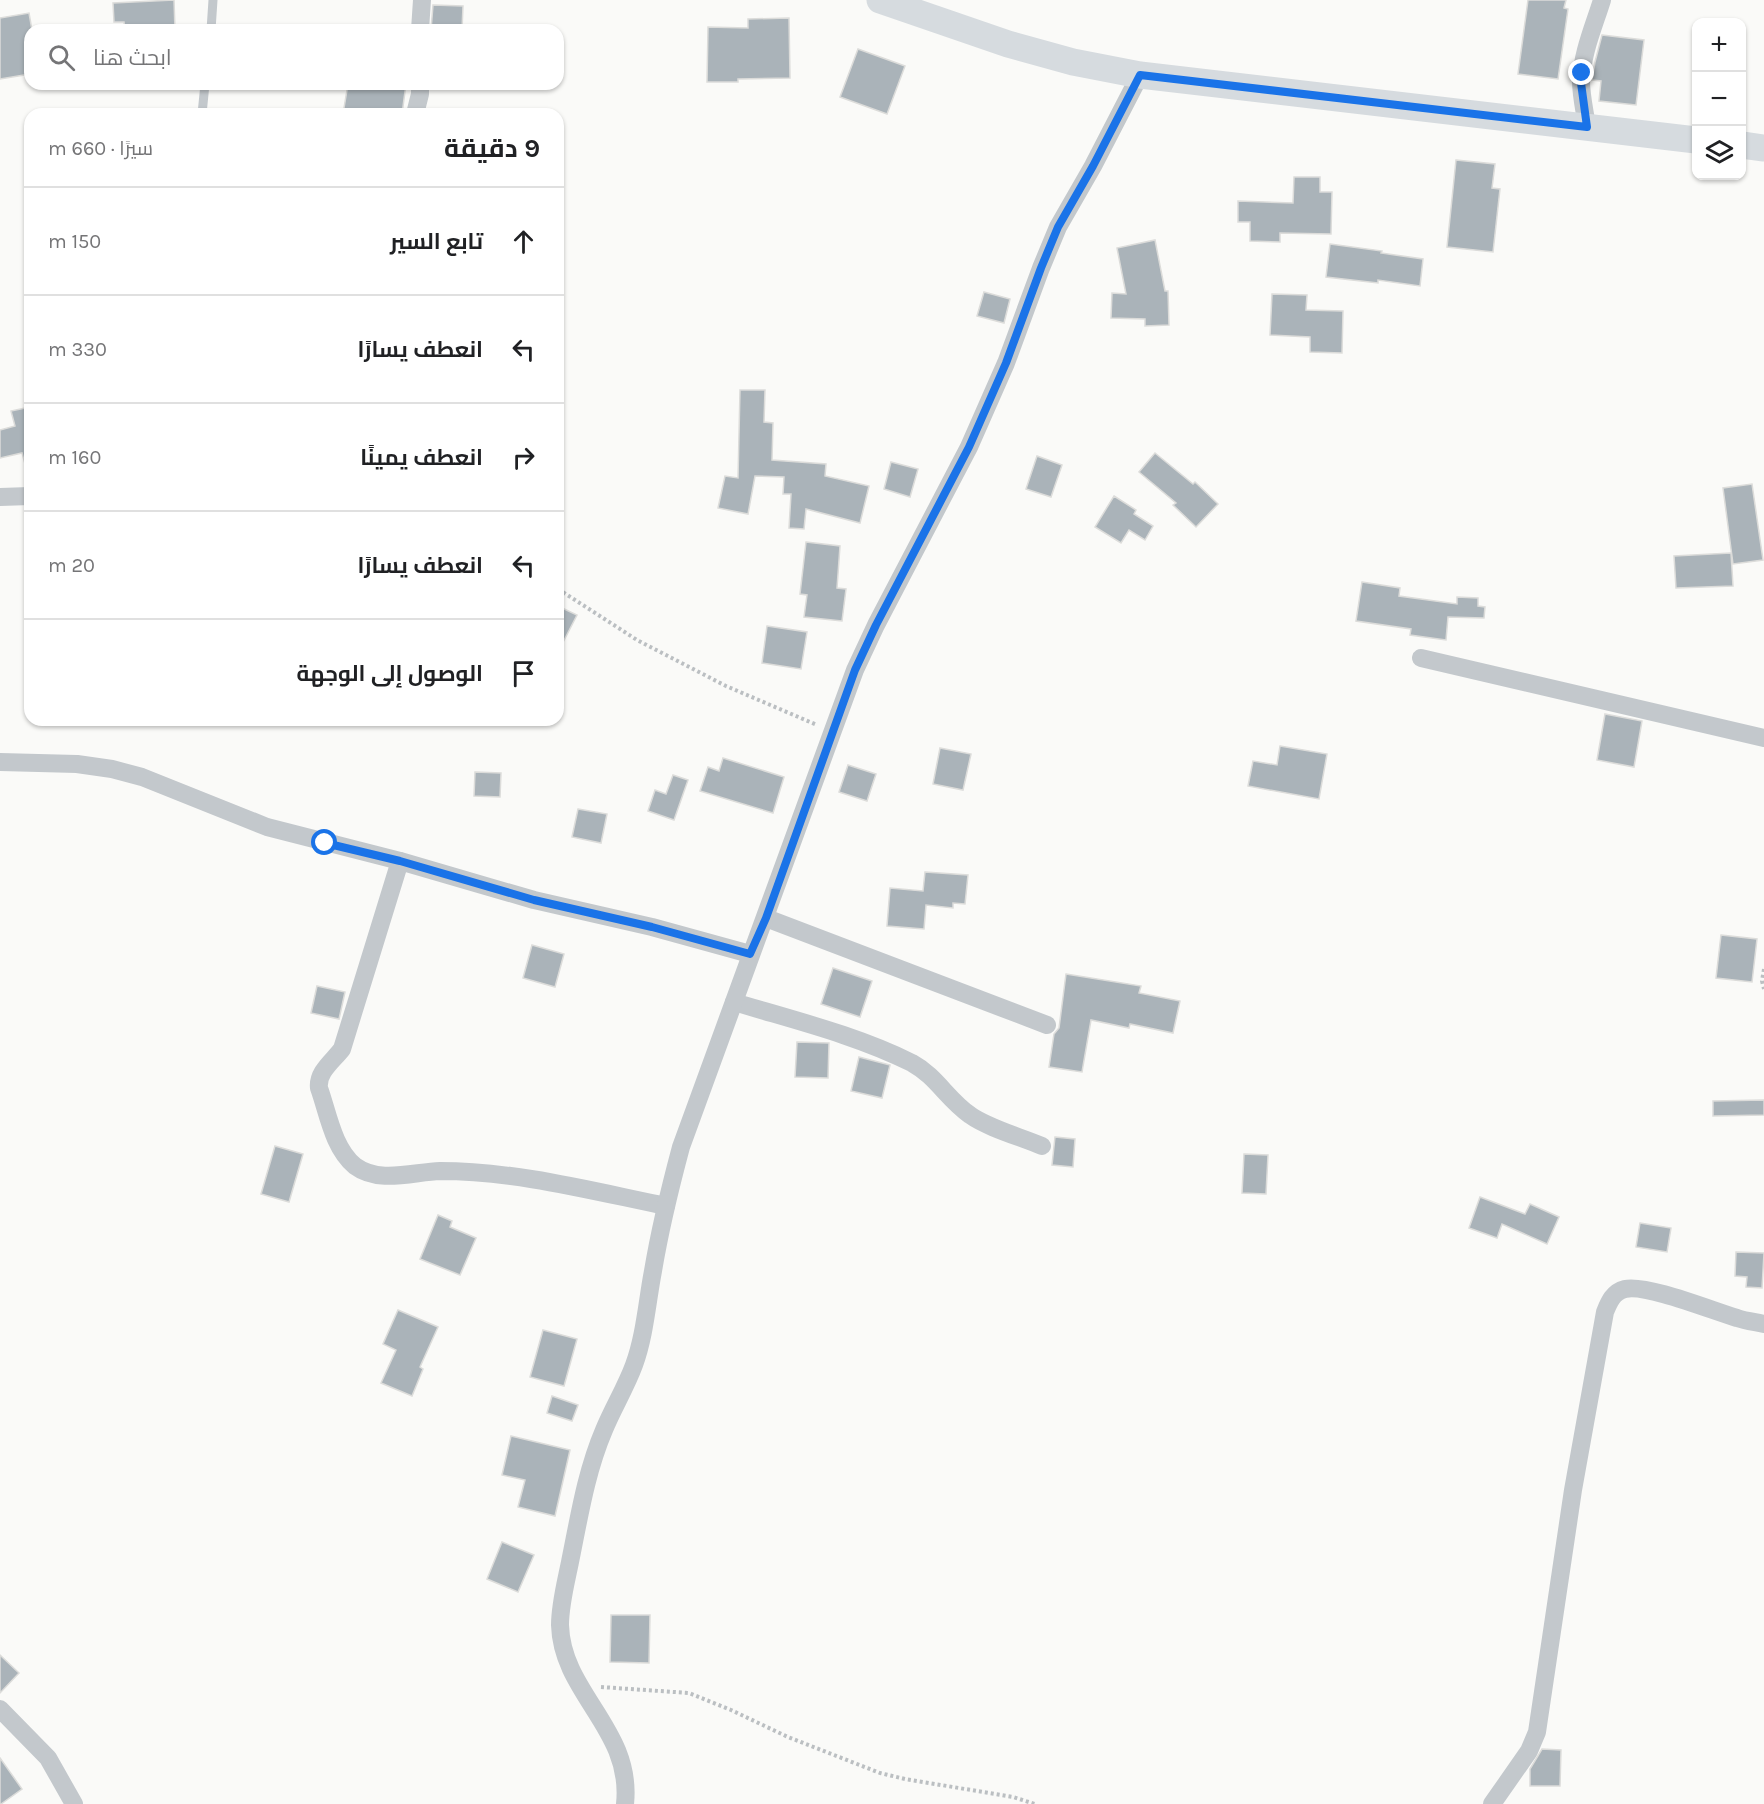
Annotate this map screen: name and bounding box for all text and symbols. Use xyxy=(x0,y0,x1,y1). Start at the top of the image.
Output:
map controls xyxy=(1692,18,1746,180)
button: + xyxy=(1692,18,1746,72)
search box xyxy=(24,24,564,90)
icon: search xyxy=(45,41,78,74)
text: ابحث هنا xyxy=(93,45,172,71)
route end xyxy=(1568,59,1594,85)
button: − xyxy=(1692,72,1746,126)
button: layers xyxy=(1692,126,1746,180)
text: 9 دقيقة xyxy=(444,133,540,164)
text: سيرًا · 660 m xyxy=(48,137,153,160)
icon: ahead xyxy=(507,225,540,258)
text: تابع السير xyxy=(390,229,483,255)
text: 150 m xyxy=(48,230,101,253)
icon: left xyxy=(507,333,540,366)
text: انعطف يسارًا xyxy=(357,337,483,363)
text: 330 m xyxy=(48,338,107,361)
icon: right xyxy=(507,441,540,474)
text: انعطف يمينًا xyxy=(360,445,483,471)
text: 160 m xyxy=(48,446,101,469)
icon: left xyxy=(507,549,540,582)
text: انعطف يسارًا xyxy=(357,553,483,579)
text: 20 m xyxy=(48,554,95,577)
icon: arrive xyxy=(507,657,540,690)
text: الوصول إلى الوجهة xyxy=(297,661,483,687)
route start xyxy=(311,829,337,855)

